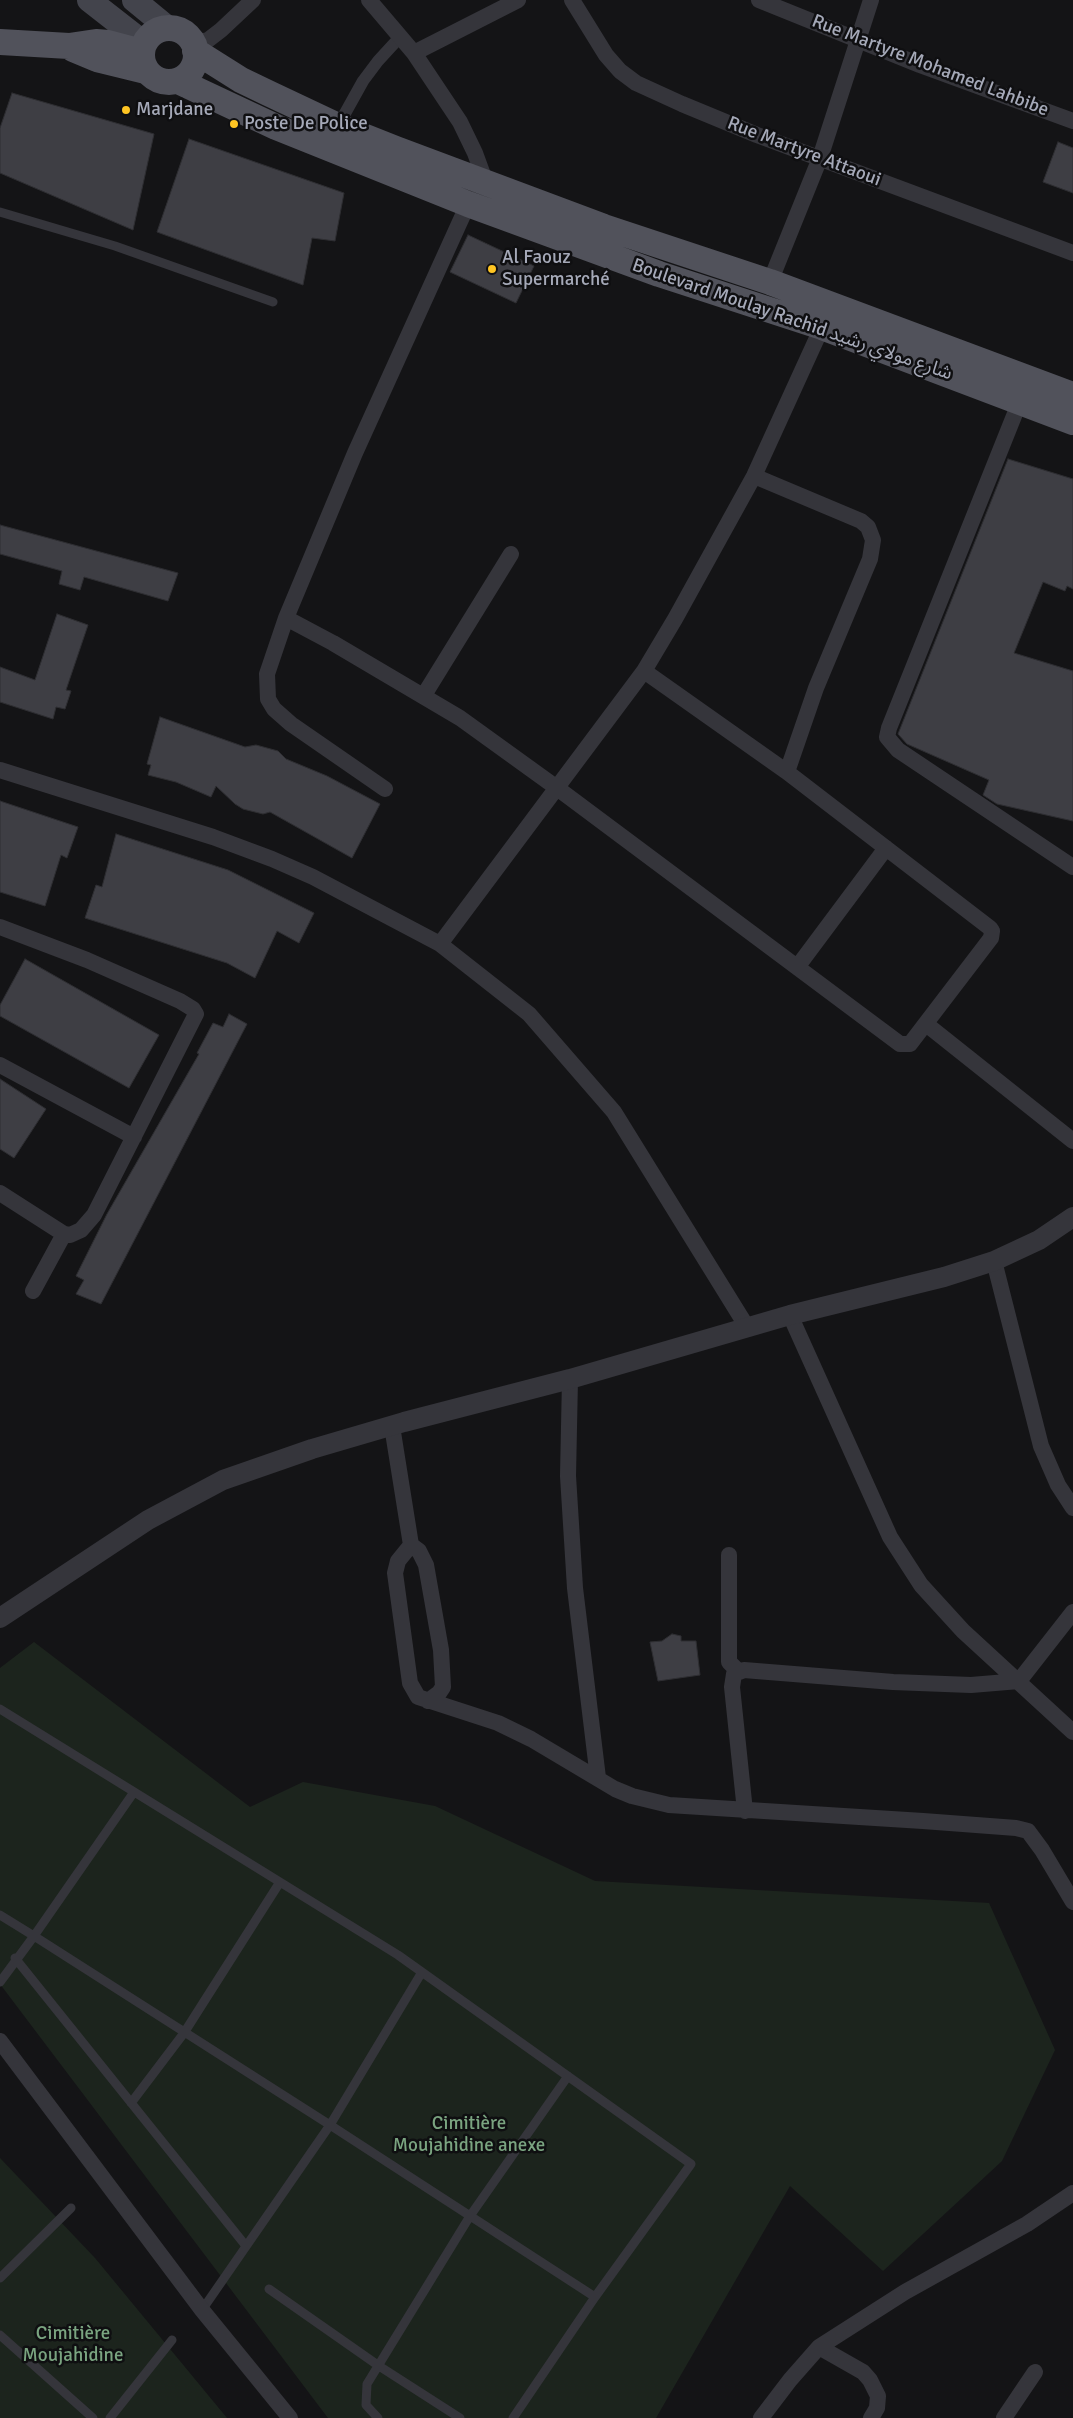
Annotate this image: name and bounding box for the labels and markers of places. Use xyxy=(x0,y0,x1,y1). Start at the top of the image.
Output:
place label: Marjdane xyxy=(136,99,213,121)
marker: Marjdane xyxy=(120,104,132,116)
place label: Poste De Police xyxy=(244,113,368,135)
marker: Poste De Police xyxy=(228,118,240,130)
place label: Al Faouz Supermarché xyxy=(502,247,610,291)
marker: Al Faouz Supermarché xyxy=(486,263,498,275)

